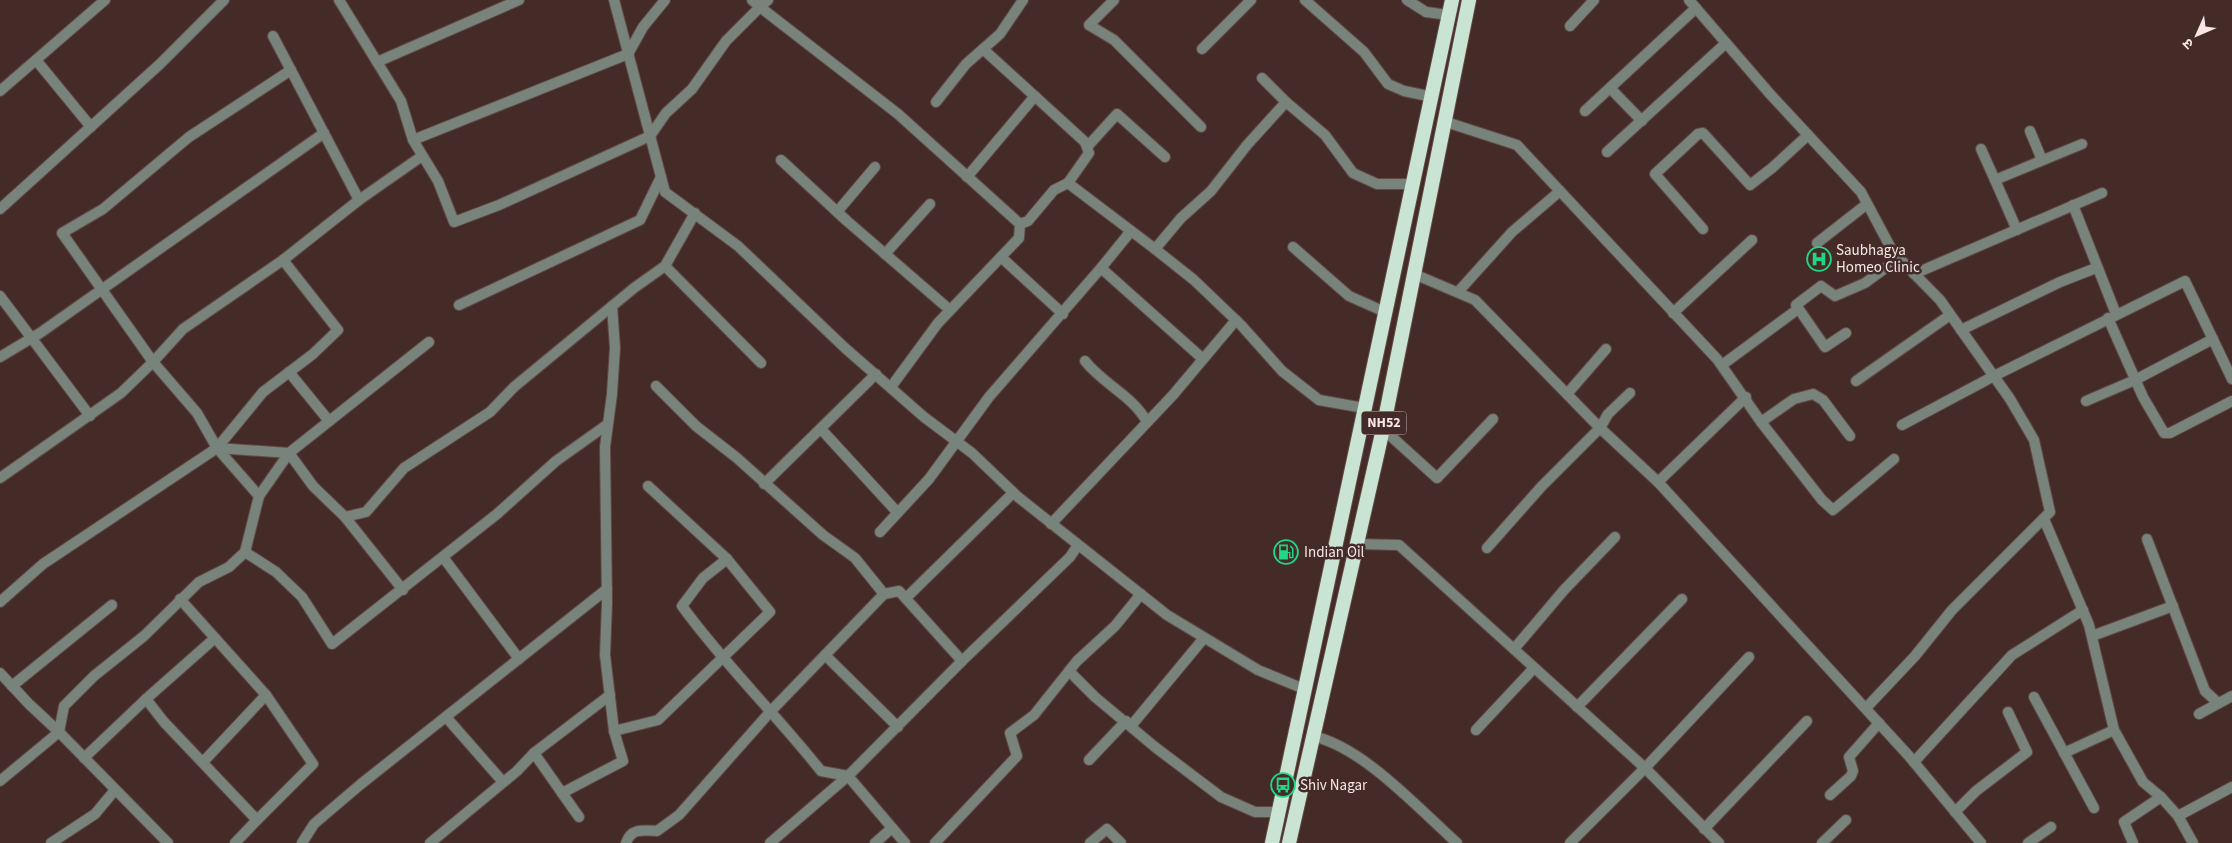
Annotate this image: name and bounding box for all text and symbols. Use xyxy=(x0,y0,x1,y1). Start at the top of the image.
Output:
north arrow xyxy=(2172,10,2222,60)
text: उ xyxy=(2178,33,2198,53)
place label: Saubhagya Homeo Clinic xyxy=(1836,240,1920,278)
hospital icon: Saubhagya Homeo Clinic xyxy=(1806,246,1832,272)
road number: NH52 xyxy=(1362,412,1406,434)
fuel station icon: Indian Oil xyxy=(1273,539,1299,565)
place label: Indian Oil xyxy=(1304,542,1365,563)
bus stop icon: Shiv Nagar xyxy=(1270,772,1296,798)
place label: Shiv Nagar xyxy=(1300,775,1368,796)

